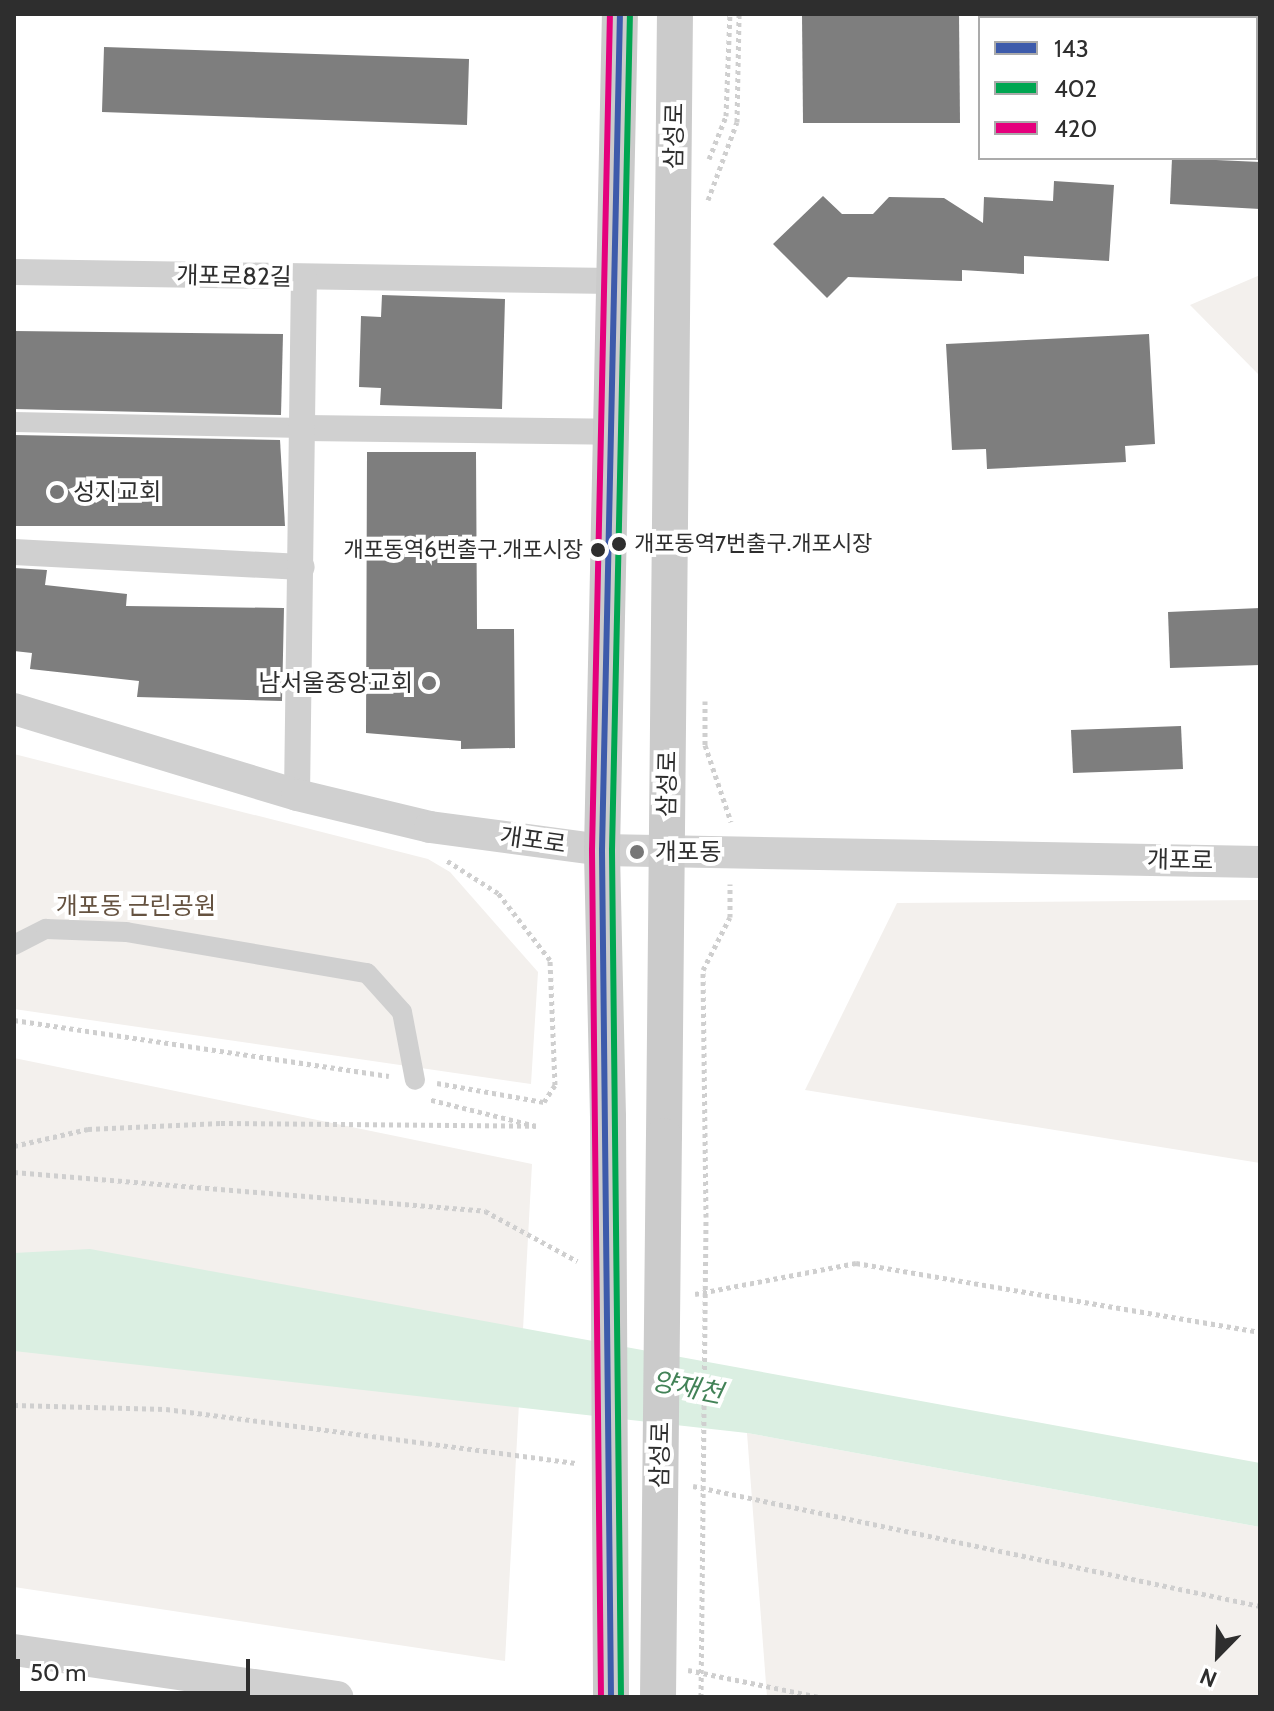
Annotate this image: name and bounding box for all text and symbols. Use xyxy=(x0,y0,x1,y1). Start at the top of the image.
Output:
legend xyxy=(978,16,1258,160)
text: 143 xyxy=(1054,34,1089,63)
text: 402 xyxy=(1054,74,1097,103)
street label: 삼성로 xyxy=(659,103,689,169)
text: 420 xyxy=(1054,114,1097,143)
street label: 개포로82길 xyxy=(176,261,292,291)
place label: 성지교회 xyxy=(73,478,161,506)
marker: 성지교회 xyxy=(48,483,66,501)
place label: 개포동역7번출구.개포시장 xyxy=(634,531,872,557)
marker: 개포동역7번출구.개포시장 xyxy=(611,536,627,552)
place label: 개포동역6번출구.개포시장 xyxy=(343,537,583,563)
marker: 개포동역6번출구.개포시장 xyxy=(590,542,606,558)
place label: 남서울중앙교회 xyxy=(258,669,413,697)
marker: 남서울중앙교회 xyxy=(420,674,438,692)
street label: 삼성로 xyxy=(652,751,682,817)
street label: 개포로 xyxy=(498,821,568,859)
place label: 개포동 xyxy=(655,838,721,866)
marker: 개포동 xyxy=(626,841,648,863)
street label: 개포로 xyxy=(1147,845,1213,875)
park label: 개포동 근린공원 xyxy=(56,892,216,920)
water label: 양재천 xyxy=(649,1366,725,1410)
street label: 삼성로 xyxy=(645,1422,675,1488)
north arrow xyxy=(1178,1615,1258,1695)
scale bar xyxy=(20,1643,254,1693)
text: 50 m xyxy=(30,1658,86,1687)
text: N xyxy=(1196,1662,1221,1693)

